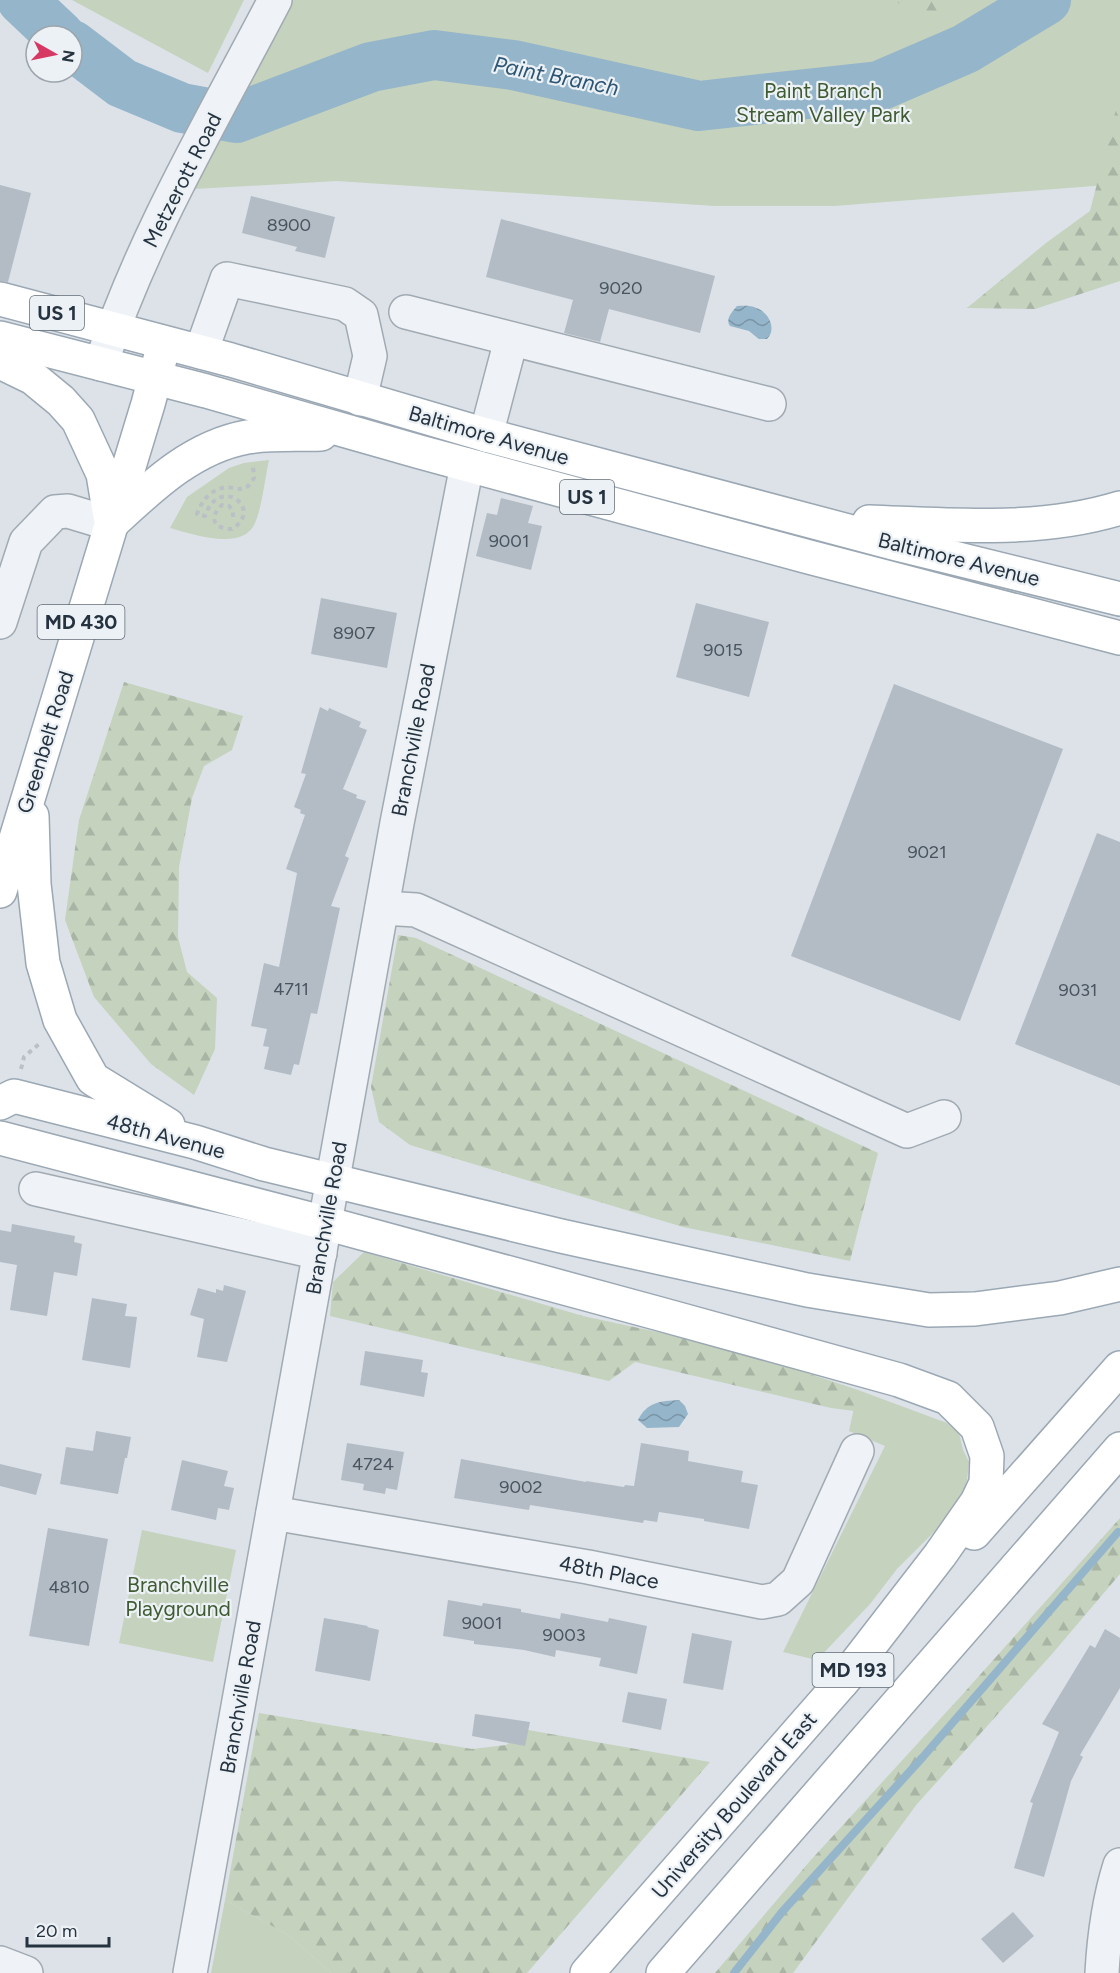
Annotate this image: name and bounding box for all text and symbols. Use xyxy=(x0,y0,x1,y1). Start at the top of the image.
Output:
north arrow xyxy=(24,24,84,84)
text: N xyxy=(58,49,79,64)
water label: Paint Branch xyxy=(491,51,621,101)
park label: Paint Branch Stream Valley Park xyxy=(736,78,911,127)
street label: Metzerott Road xyxy=(137,109,227,251)
house number: 8900 xyxy=(267,214,311,236)
house number: 9020 xyxy=(599,277,643,299)
road number: US 1 xyxy=(30,296,84,330)
street label: Baltimore Avenue xyxy=(406,400,572,470)
road number: US 1 xyxy=(560,480,614,514)
street label: Baltimore Avenue xyxy=(876,527,1042,591)
house number: 9001 xyxy=(489,530,529,552)
road number: MD 430 xyxy=(38,605,124,639)
house number: 8907 xyxy=(333,622,376,644)
house number: 9015 xyxy=(703,639,743,661)
street label: Branchville Road xyxy=(386,661,440,819)
street label: Greenbelt Road xyxy=(11,668,79,816)
house number: 9021 xyxy=(907,841,947,863)
house number: 4711 xyxy=(273,978,309,1000)
house number: 9031 xyxy=(1059,979,1097,1001)
street label: 48th Avenue xyxy=(104,1108,228,1164)
street label: Branchville Road xyxy=(300,1139,352,1297)
house number: 4724 xyxy=(352,1453,394,1475)
house number: 9002 xyxy=(499,1476,543,1498)
street label: 48th Place xyxy=(557,1550,661,1594)
park label: Branchville Playground xyxy=(125,1572,231,1621)
house number: 4810 xyxy=(48,1576,90,1598)
house number: 9001 xyxy=(462,1612,502,1634)
street label: Branchville Road xyxy=(214,1618,266,1776)
house number: 9003 xyxy=(542,1624,586,1646)
road number: MD 193 xyxy=(812,1653,894,1687)
street label: University Boulevard East xyxy=(646,1707,822,1903)
scale bar xyxy=(27,1910,110,1948)
text: 20 m xyxy=(36,1920,77,1942)

